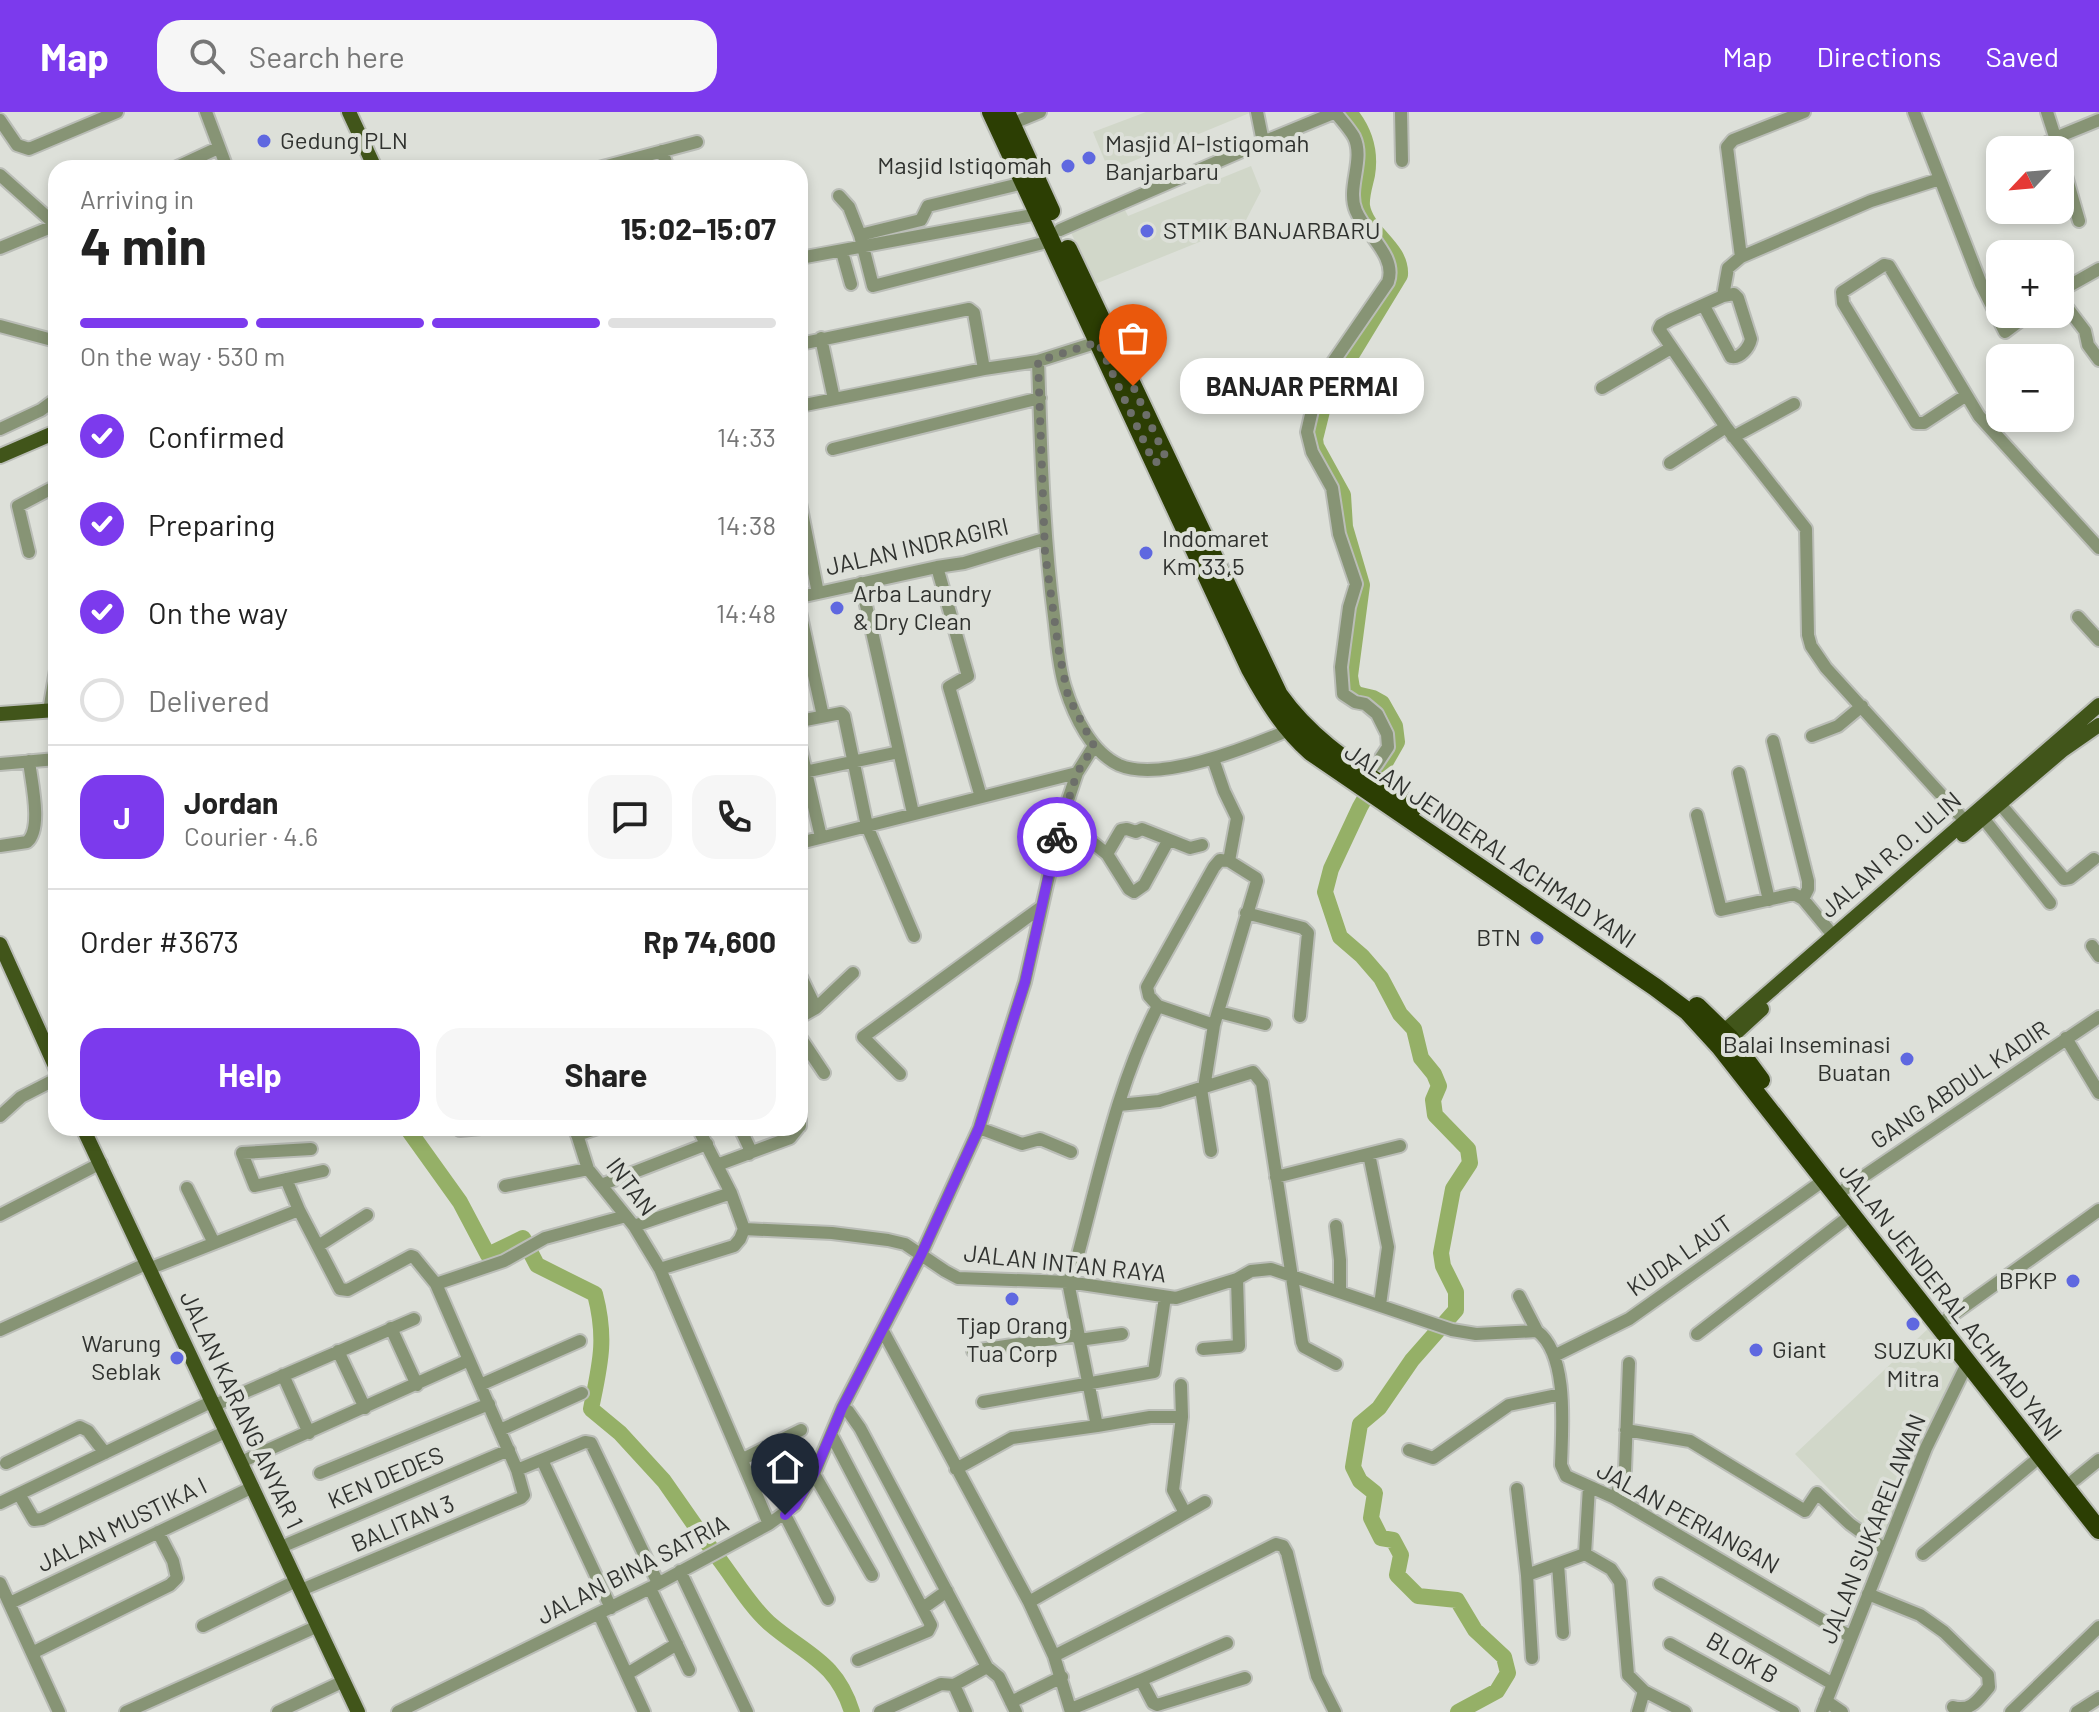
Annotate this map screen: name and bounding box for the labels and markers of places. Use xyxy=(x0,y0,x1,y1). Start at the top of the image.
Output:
place label: Gedung PLN xyxy=(280,125,408,154)
place label: Masjid Al-Istiqomah Banjarbaru xyxy=(1105,128,1309,185)
marker: Gedung PLN xyxy=(255,132,273,150)
marker: Masjid Al-Istiqomah Banjarbaru xyxy=(1080,149,1098,167)
place label: Masjid Istiqomah xyxy=(877,150,1052,179)
marker: Masjid Istiqomah xyxy=(1059,157,1077,175)
place label: STMIK BANJARBARU xyxy=(1163,215,1381,244)
marker: STMIK BANJARBARU xyxy=(1138,222,1156,240)
pin xyxy=(1099,304,1167,386)
callout: BANJAR PERMAI xyxy=(1181,358,1425,414)
place label: Indomaret Km 33,5 xyxy=(1162,523,1269,580)
marker: Indomaret Km 33,5 xyxy=(1137,544,1155,562)
place label: Arba Laundry & Dry Clean xyxy=(853,578,992,635)
marker: Arba Laundry & Dry Clean xyxy=(828,599,846,617)
place label: BTN xyxy=(1476,922,1521,951)
marker: BTN xyxy=(1528,929,1546,947)
place label: Balai Inseminasi Buatan xyxy=(1723,1029,1891,1086)
marker: Balai Inseminasi Buatan xyxy=(1898,1050,1916,1068)
place label: BPKP xyxy=(1999,1265,2057,1294)
marker: BPKP xyxy=(2064,1272,2082,1290)
marker: Tjap Orang Tua Corp xyxy=(1003,1290,1021,1308)
place label: Tjap Orang Tua Corp xyxy=(956,1310,1068,1367)
marker: SUZUKI Mitra xyxy=(1904,1315,1922,1333)
place label: Warung Seblak xyxy=(81,1328,161,1385)
place label: Giant xyxy=(1772,1334,1827,1363)
place label: SUZUKI Mitra xyxy=(1873,1335,1953,1392)
marker: Giant xyxy=(1747,1341,1765,1359)
marker: Warung Seblak xyxy=(168,1349,186,1367)
pin xyxy=(751,1433,819,1515)

